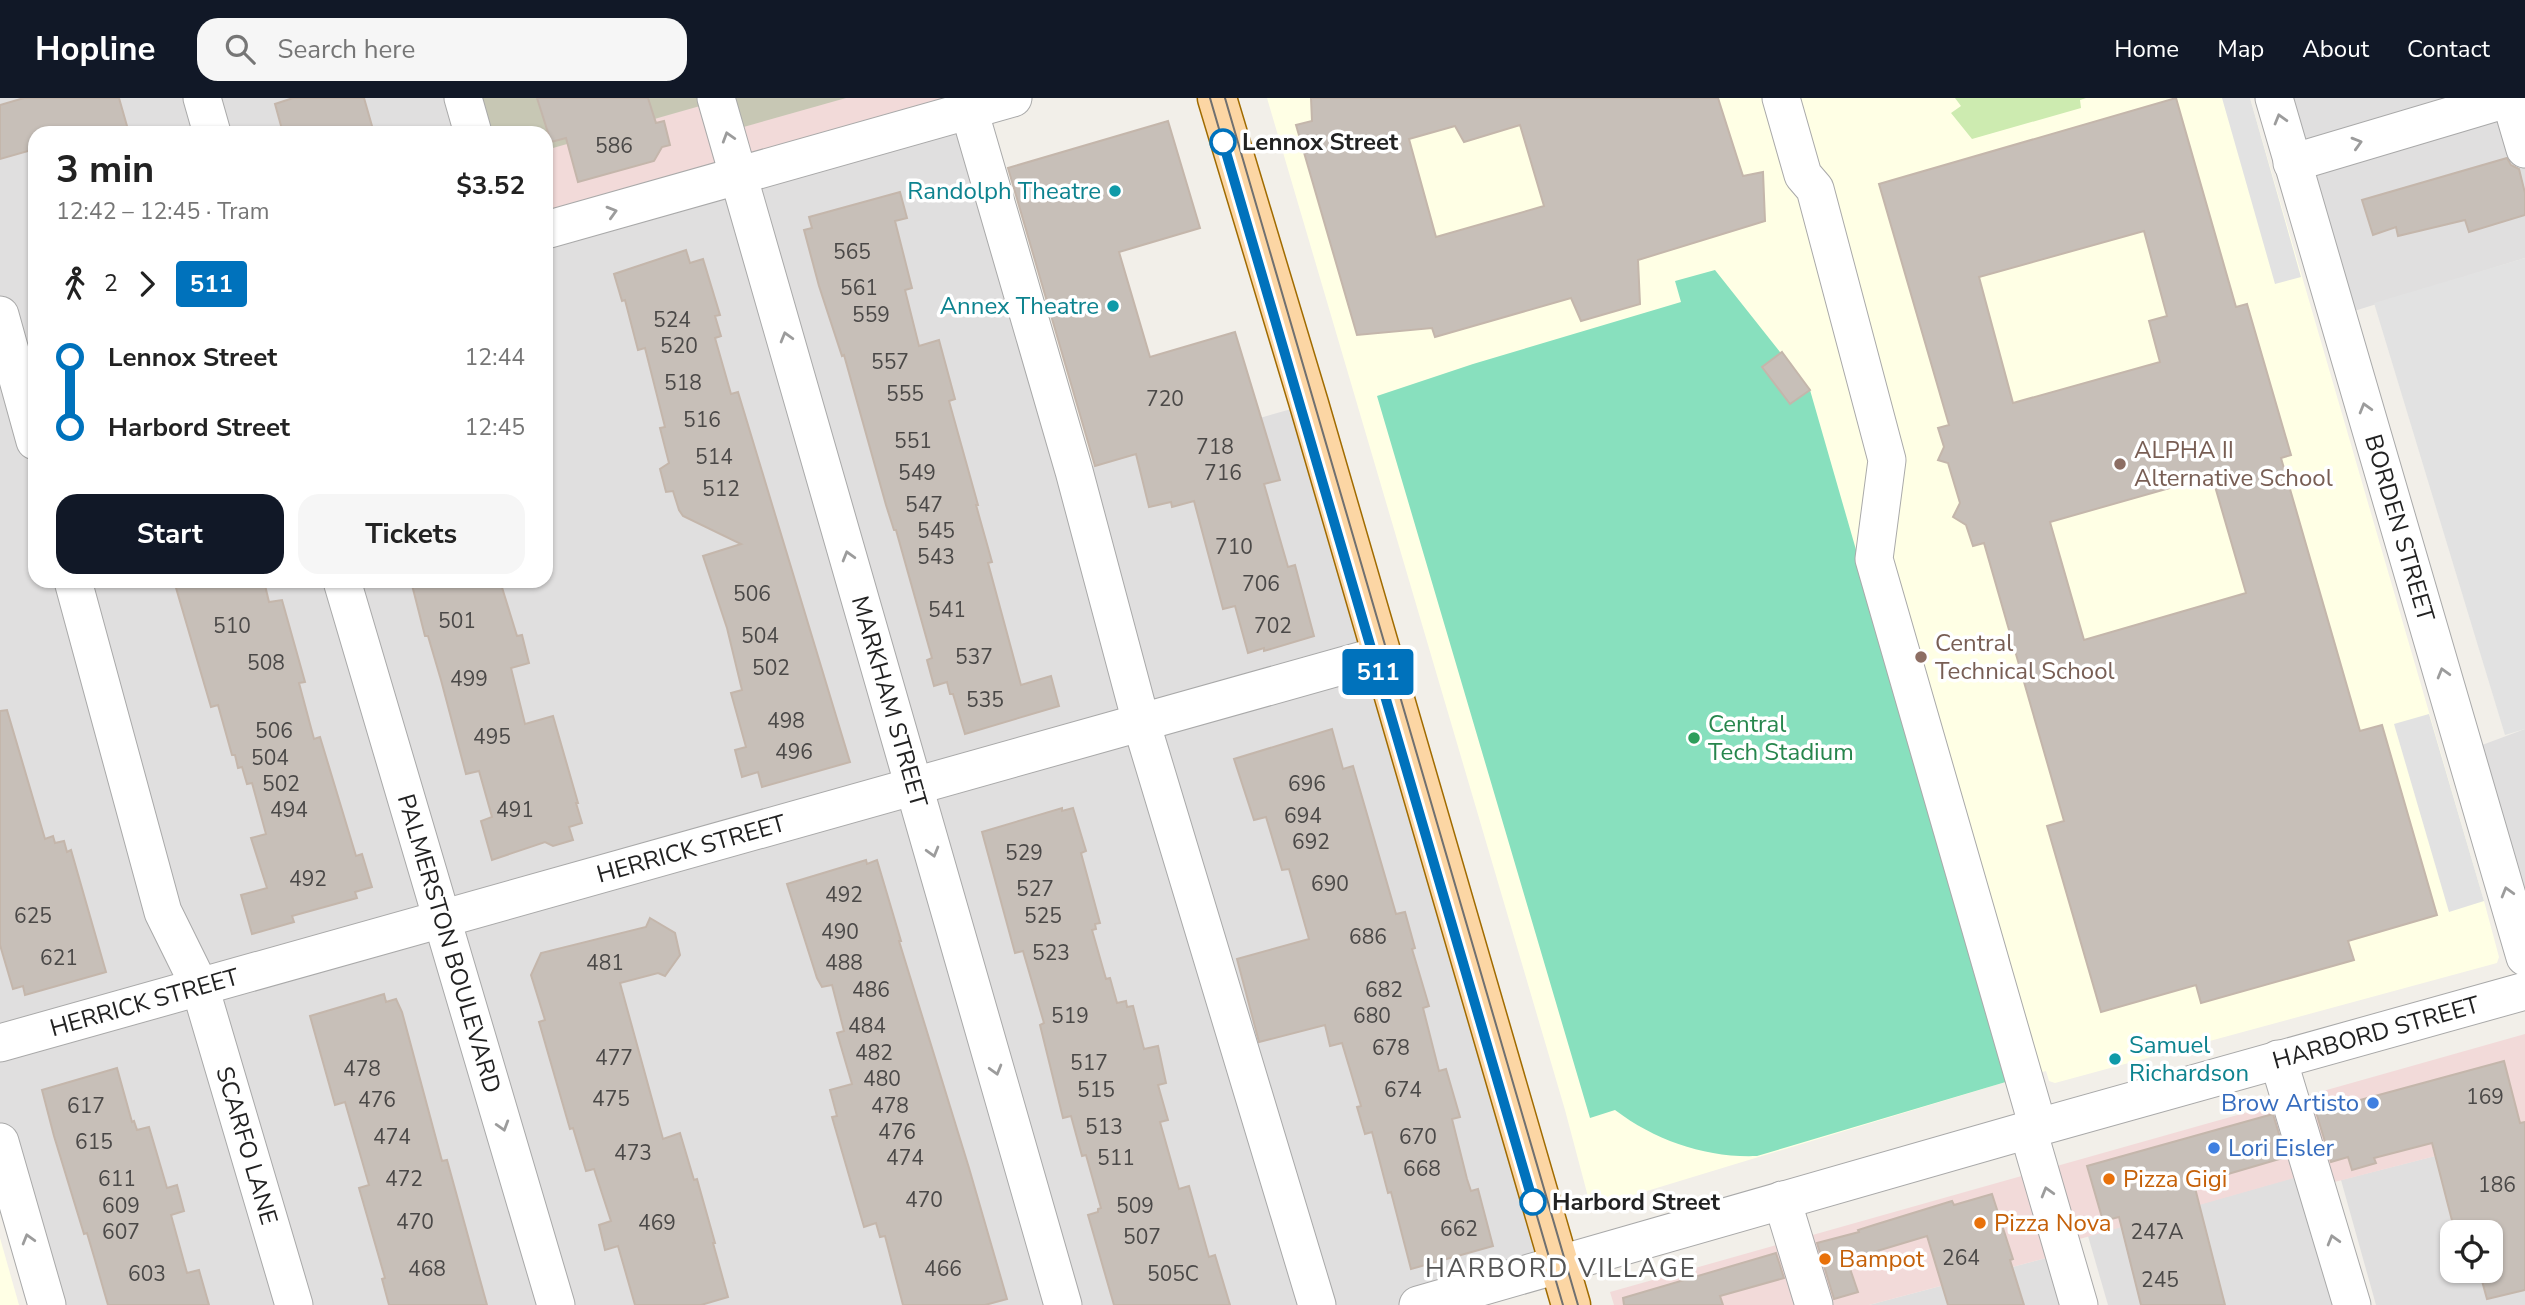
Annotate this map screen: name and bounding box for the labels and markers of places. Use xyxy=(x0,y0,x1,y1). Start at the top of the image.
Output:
place label: Lennox Street xyxy=(1242,126,1399,158)
marker: Lennox Street xyxy=(1210,129,1236,155)
place label: Randolph Theatre xyxy=(907,175,1101,207)
marker: Randolph Theatre xyxy=(1107,183,1123,199)
place label: Annex Theatre xyxy=(940,290,1099,322)
marker: Annex Theatre xyxy=(1105,298,1121,314)
place label: ALPHA II Alternative School xyxy=(2134,434,2333,494)
marker: ALPHA II Alternative School xyxy=(2112,456,2128,472)
place label: Central Technical School xyxy=(1935,627,2115,687)
marker: Central Technical School xyxy=(1913,649,1929,665)
place label: Central Tech Stadium xyxy=(1708,708,1854,768)
marker: Central Tech Stadium xyxy=(1686,730,1702,746)
place label: Samuel Richardson xyxy=(2129,1029,2249,1089)
marker: Samuel Richardson xyxy=(2107,1051,2123,1067)
place label: Brow Artisto xyxy=(2221,1087,2359,1119)
marker: Brow Artisto xyxy=(2365,1095,2381,1111)
place label: Lori Eisler xyxy=(2228,1132,2334,1164)
marker: Lori Eisler xyxy=(2206,1140,2222,1156)
place label: Pizza Gigi xyxy=(2123,1163,2227,1195)
marker: Pizza Gigi xyxy=(2101,1171,2117,1187)
place label: Harbord Street xyxy=(1552,1186,1721,1218)
marker: Harbord Street xyxy=(1520,1189,1546,1215)
place label: Pizza Nova xyxy=(1994,1207,2112,1239)
marker: Pizza Nova xyxy=(1972,1215,1988,1231)
place label: Bampot xyxy=(1839,1243,1925,1275)
marker: Bampot xyxy=(1817,1251,1833,1267)

